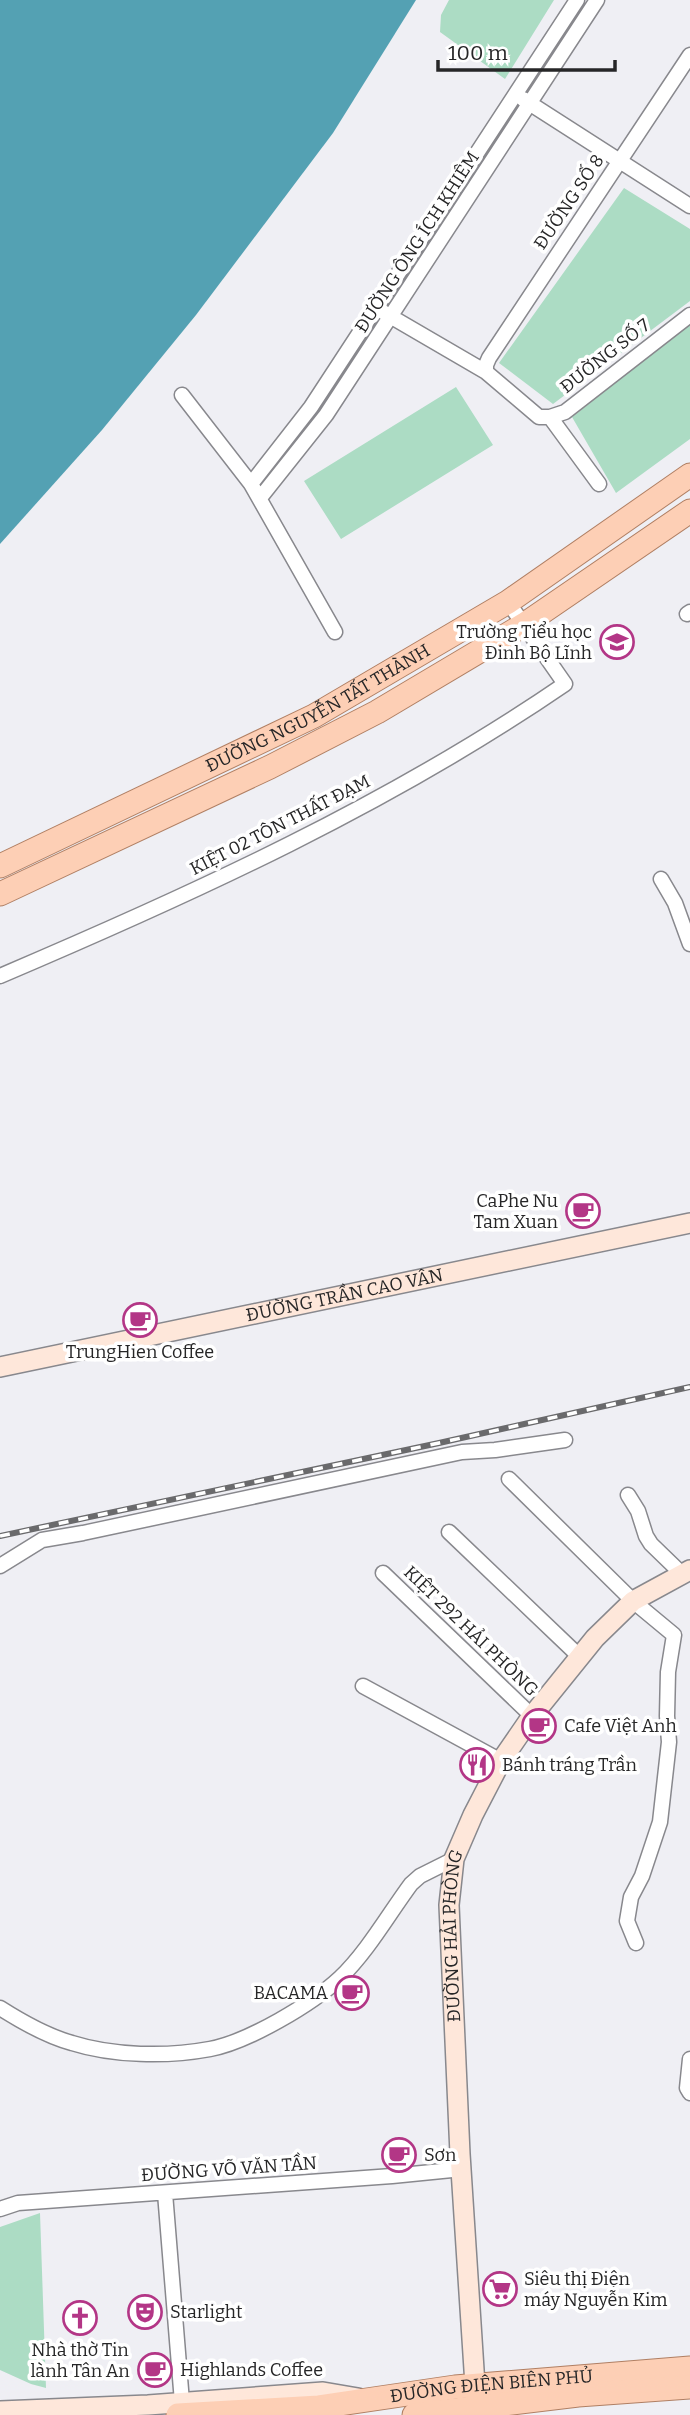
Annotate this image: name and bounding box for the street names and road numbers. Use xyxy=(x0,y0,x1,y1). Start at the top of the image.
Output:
street label: ĐƯỜNG ÔNG ÍCH KHIÊM xyxy=(349,147,484,337)
street label: ĐƯỜNG SỐ 8 xyxy=(528,149,609,254)
street label: ĐƯỜNG SỐ 7 xyxy=(554,313,654,398)
street label: ĐƯỜNG NGUYỄN TẤT THÀNH xyxy=(202,639,434,777)
street label: KIỆT 02 TÔN THẤT ĐẠM xyxy=(185,768,374,880)
street label: ĐƯỜNG TRẦN CAO VÂN xyxy=(244,1264,445,1326)
street label: KIỆT 292 HẢI PHÒNG xyxy=(399,1561,543,1701)
street label: ĐƯỜNG HẢI PHÒNG xyxy=(438,1846,468,2022)
street label: ĐƯỜNG VÕ VĂN TẦN xyxy=(140,2150,318,2186)
street label: ĐƯỜNG ĐIỆN BIÊN PHỦ xyxy=(388,2364,594,2407)

